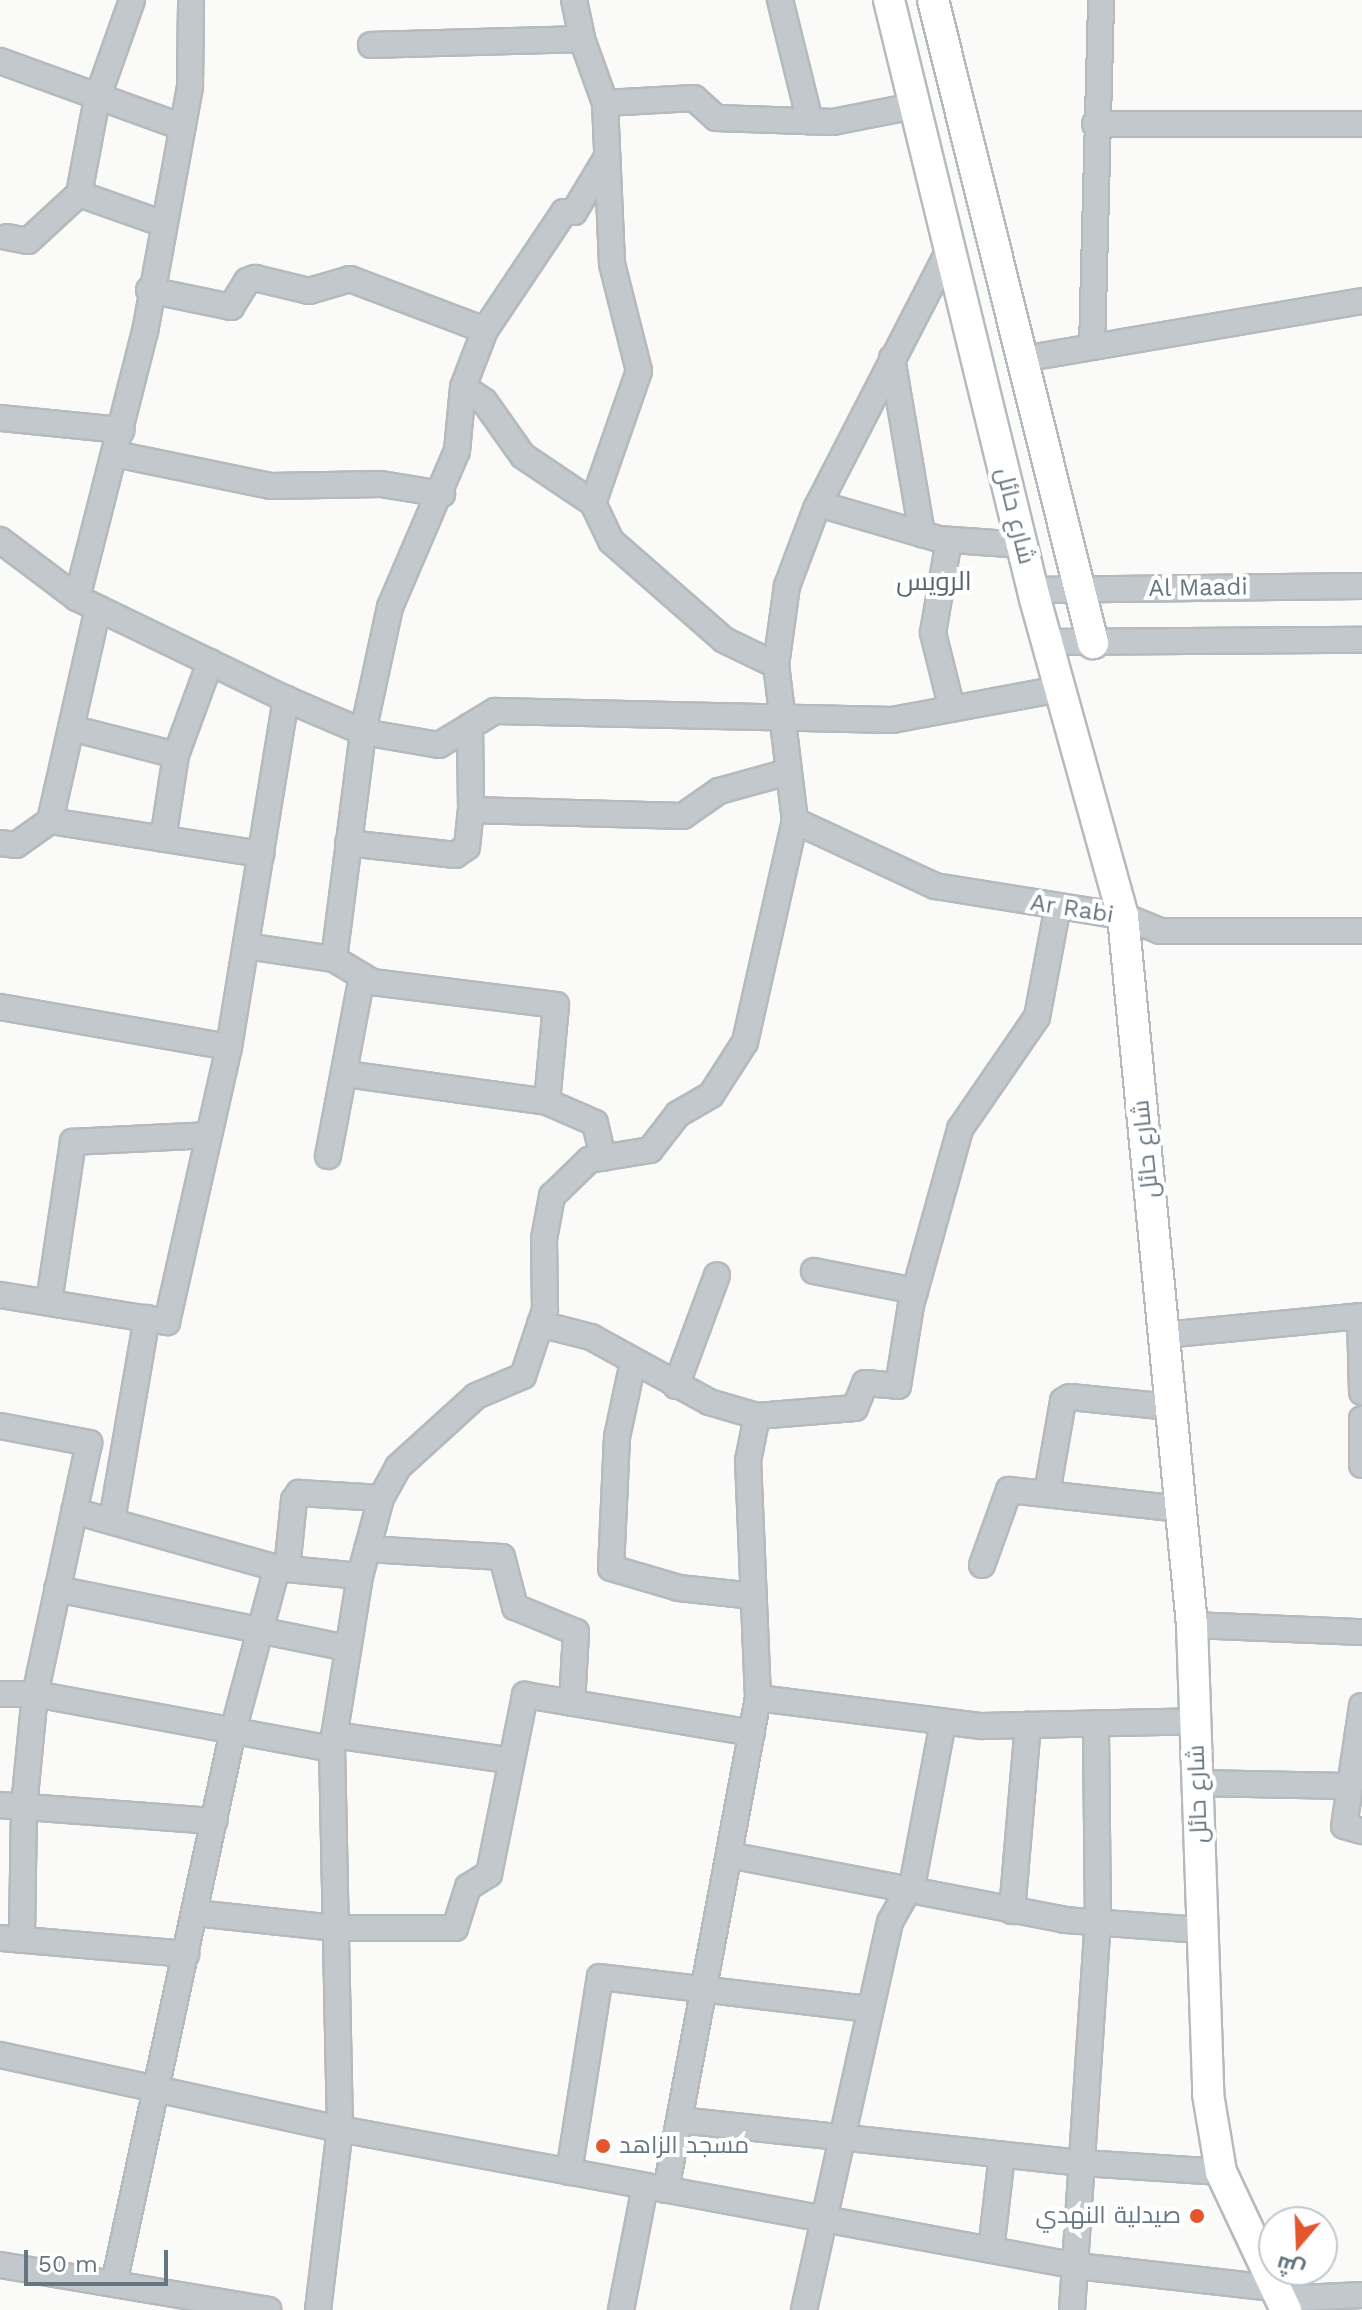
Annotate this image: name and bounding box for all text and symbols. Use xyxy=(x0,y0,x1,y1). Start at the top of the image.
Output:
street label: شارع حائل xyxy=(989,465,1041,567)
district label: الرويس xyxy=(896,566,972,598)
street label: Al Maadi xyxy=(1148,573,1248,603)
street label: Ar Rabi xyxy=(1028,888,1116,930)
street label: شارع حائل xyxy=(1127,1099,1165,1199)
street label: شارع حائل xyxy=(1182,1744,1214,1844)
place label: مسجد الزاهد xyxy=(619,2132,749,2160)
marker: مسجد الزاهد xyxy=(594,2137,612,2155)
place label: صيدلية النهدي xyxy=(1035,2202,1181,2230)
north arrow xyxy=(1258,2206,1338,2286)
marker: صيدلية النهدي xyxy=(1188,2207,1206,2225)
scale bar xyxy=(28,2234,172,2284)
text: 50 m xyxy=(38,2250,98,2278)
text: ش xyxy=(1273,2251,1308,2284)

